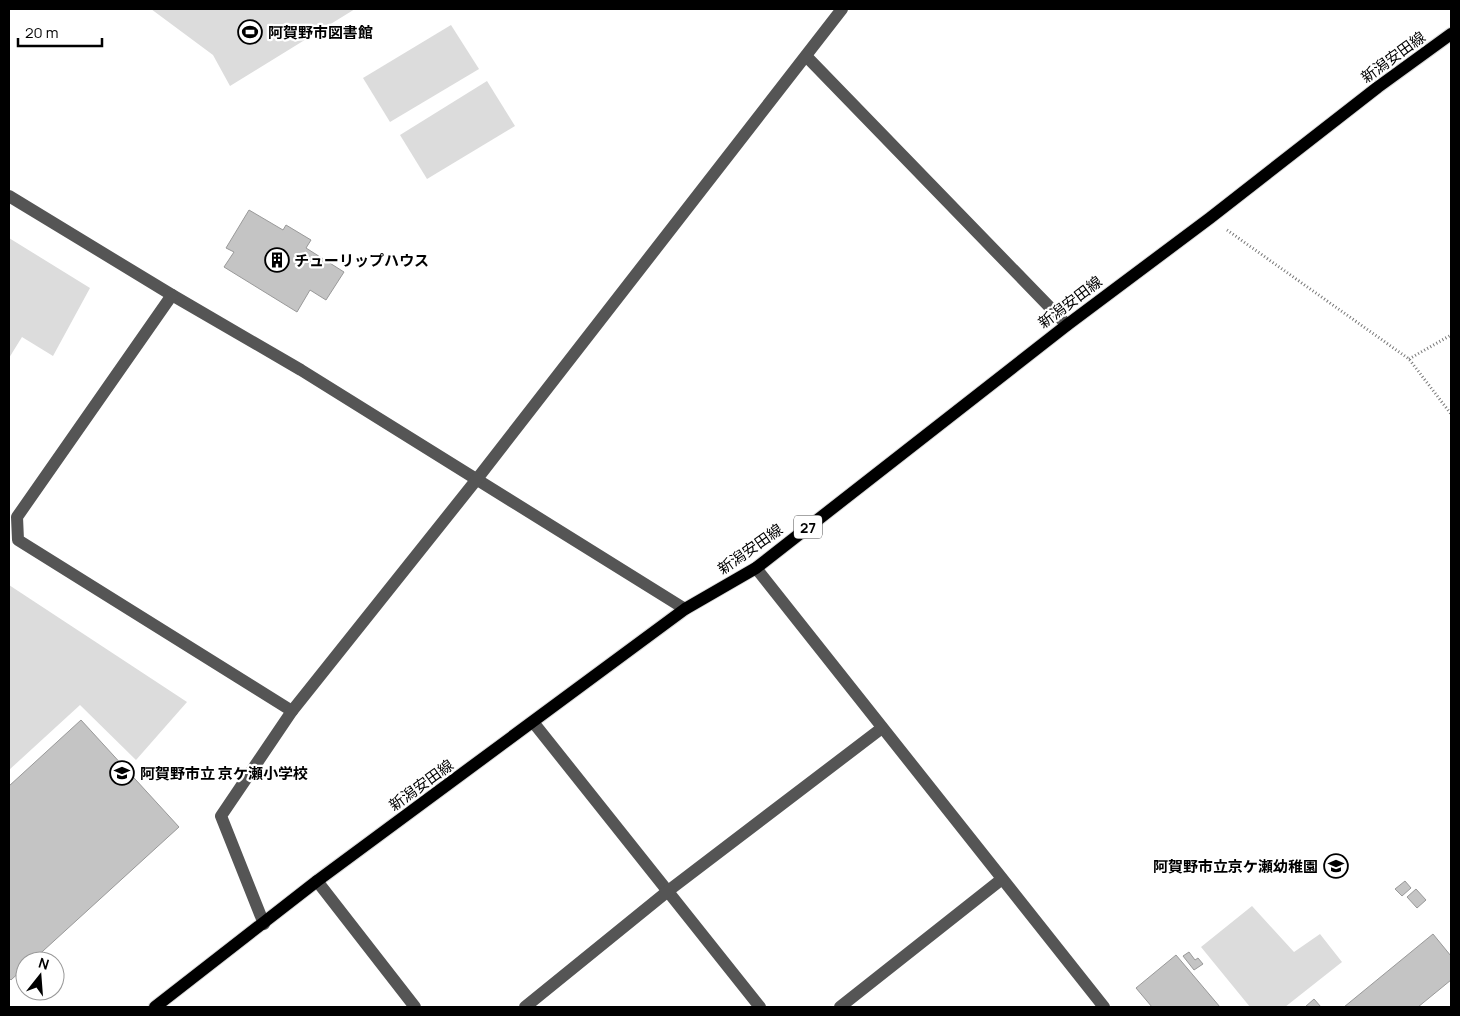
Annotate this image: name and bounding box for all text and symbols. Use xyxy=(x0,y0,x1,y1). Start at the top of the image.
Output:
scale bar xyxy=(18,15,101,47)
sports icon: 阿賀野市図書館 xyxy=(237,19,263,45)
text: 20 m xyxy=(25,22,58,43)
place label: 阿賀野市図書館 xyxy=(268,22,373,43)
street label: 新潟安田線 xyxy=(1356,26,1430,88)
building icon: チューリップハウス xyxy=(264,247,290,273)
place label: チューリップハウス xyxy=(294,250,429,271)
street label: 新潟安田線 xyxy=(1034,271,1106,333)
road number: 27 xyxy=(794,516,822,538)
street label: 新潟安田線 xyxy=(713,519,787,579)
street label: 新潟安田線 xyxy=(384,754,458,816)
school or university icon: 阿賀野市立 京ケ瀬小学校 xyxy=(109,760,135,786)
place label: 阿賀野市立 京ケ瀬小学校 xyxy=(140,763,308,784)
school or university icon: 阿賀野市立京ケ瀬幼稚園 xyxy=(1323,853,1349,879)
place label: 阿賀野市立京ケ瀬幼稚園 xyxy=(1153,856,1318,877)
north arrow xyxy=(15,951,65,1001)
text: N xyxy=(36,953,52,974)

